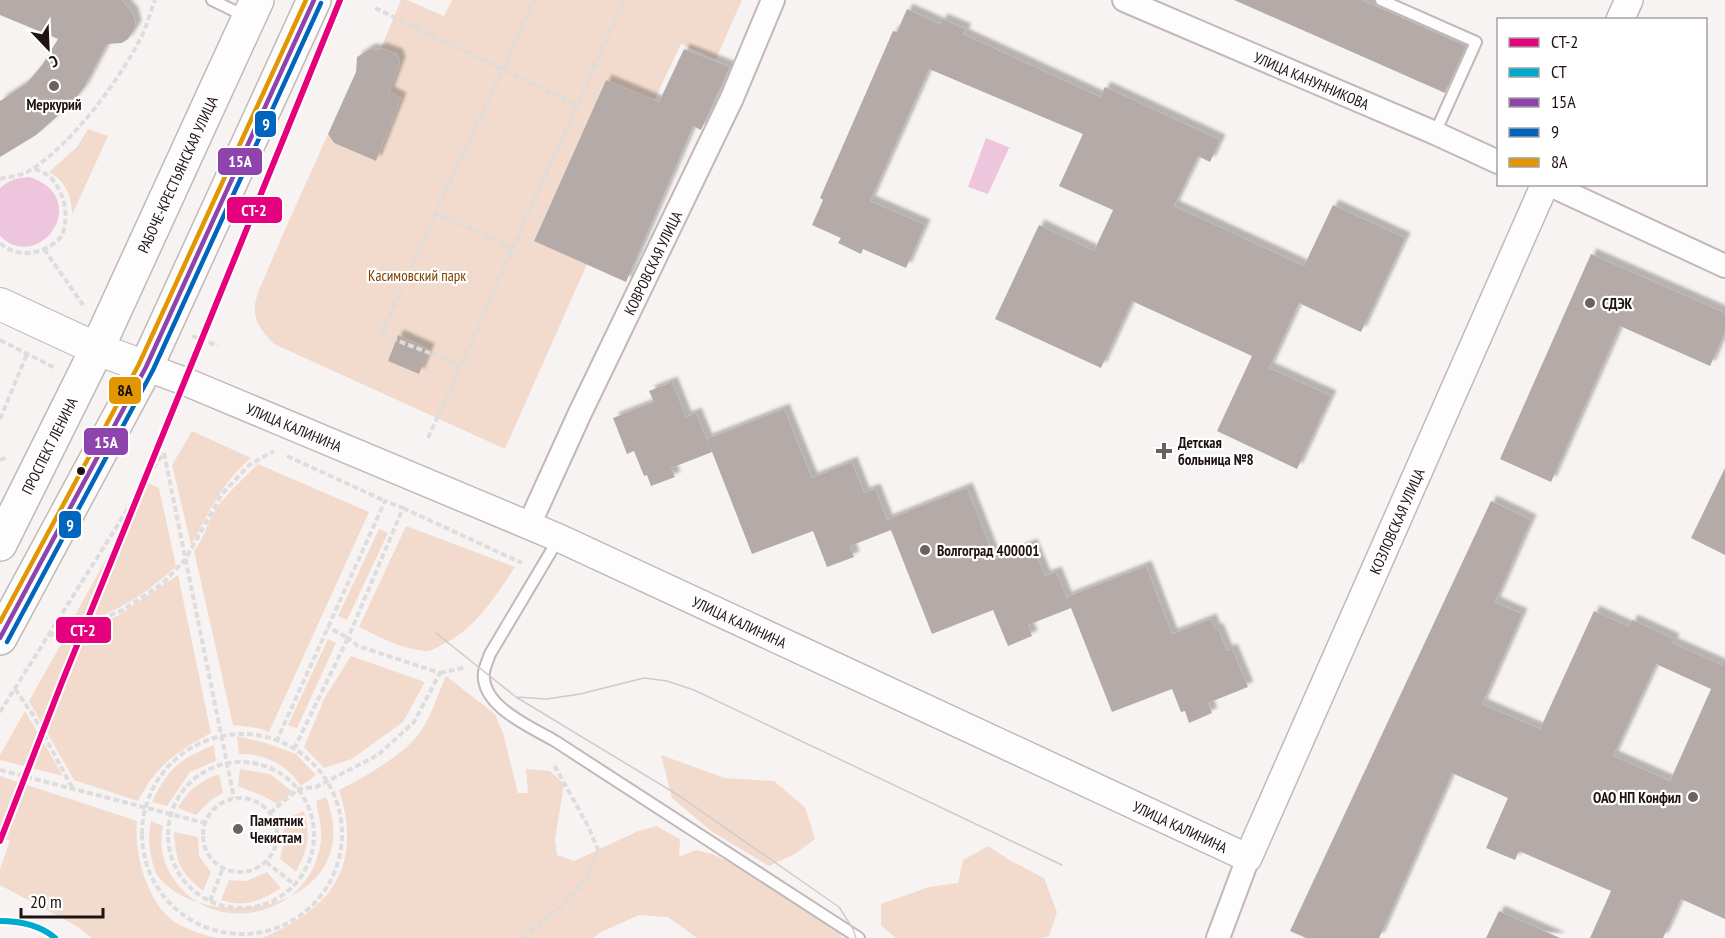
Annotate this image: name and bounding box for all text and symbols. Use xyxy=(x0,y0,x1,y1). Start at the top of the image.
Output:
north arrow xyxy=(18,18,78,78)
legend xyxy=(1497,18,1707,186)
text: СТ-2 xyxy=(1551,30,1578,53)
street label: УЛИЦА КАНУННИКОВА xyxy=(1251,47,1373,114)
text: С xyxy=(46,51,61,73)
text: СТ xyxy=(1551,60,1567,83)
marker: Меркурий xyxy=(47,79,61,93)
text: 15А xyxy=(1551,90,1576,113)
street label: РАБОЧЕ-КРЕСТЬЯНСКАЯ УЛИЦА xyxy=(133,92,222,256)
place label: Меркурий xyxy=(26,95,82,114)
line badge: 9 xyxy=(254,110,277,138)
text: 9 xyxy=(262,114,270,134)
text: 9 xyxy=(1551,120,1559,143)
line badge: 15А xyxy=(217,147,263,176)
text: 8А xyxy=(1551,150,1568,173)
text: 15А xyxy=(228,151,253,171)
line badge: СТ-2 xyxy=(226,196,283,224)
text: СТ-2 xyxy=(241,200,267,220)
street label: КОВРОВСКАЯ УЛИЦА xyxy=(619,207,686,318)
park label: Касимовский парк xyxy=(368,266,466,285)
place label: СДЭК xyxy=(1602,294,1633,313)
marker: СДЭК xyxy=(1583,296,1597,310)
line badge: 8А xyxy=(108,376,142,405)
text: 8А xyxy=(117,380,134,400)
street label: ПРОСПЕКТ ЛЕНИНА xyxy=(17,393,81,497)
street label: УЛИЦА КАЛИНИНА xyxy=(244,399,346,456)
line badge: 15А xyxy=(83,427,129,456)
text: 15А xyxy=(94,432,119,452)
place label: Детская больница №8 xyxy=(1178,433,1254,469)
marker: Детская больница №8 xyxy=(1155,442,1173,460)
street label: КОЗЛОВСКАЯ УЛИЦА xyxy=(1365,464,1428,577)
unlabelled marker xyxy=(75,465,87,477)
line badge: 9 xyxy=(58,510,82,539)
text: 9 xyxy=(66,515,74,535)
place label: Волгоград 400001 xyxy=(937,541,1040,560)
marker: Волгоград 400001 xyxy=(918,543,932,557)
street label: УЛИЦА КАЛИНИНА xyxy=(689,592,790,652)
line badge: СТ-2 xyxy=(55,616,112,644)
text: СТ-2 xyxy=(70,620,96,640)
place label: ОАО НП Конфил xyxy=(1593,788,1681,807)
marker: ОАО НП Конфил xyxy=(1686,790,1700,804)
street label: УЛИЦА КАЛИНИНА xyxy=(1130,796,1231,857)
place label: Памятник Чекистам xyxy=(250,811,304,847)
marker: Памятник Чекистам xyxy=(231,822,245,836)
scale bar xyxy=(21,881,104,919)
text: 20 m xyxy=(30,890,62,913)

